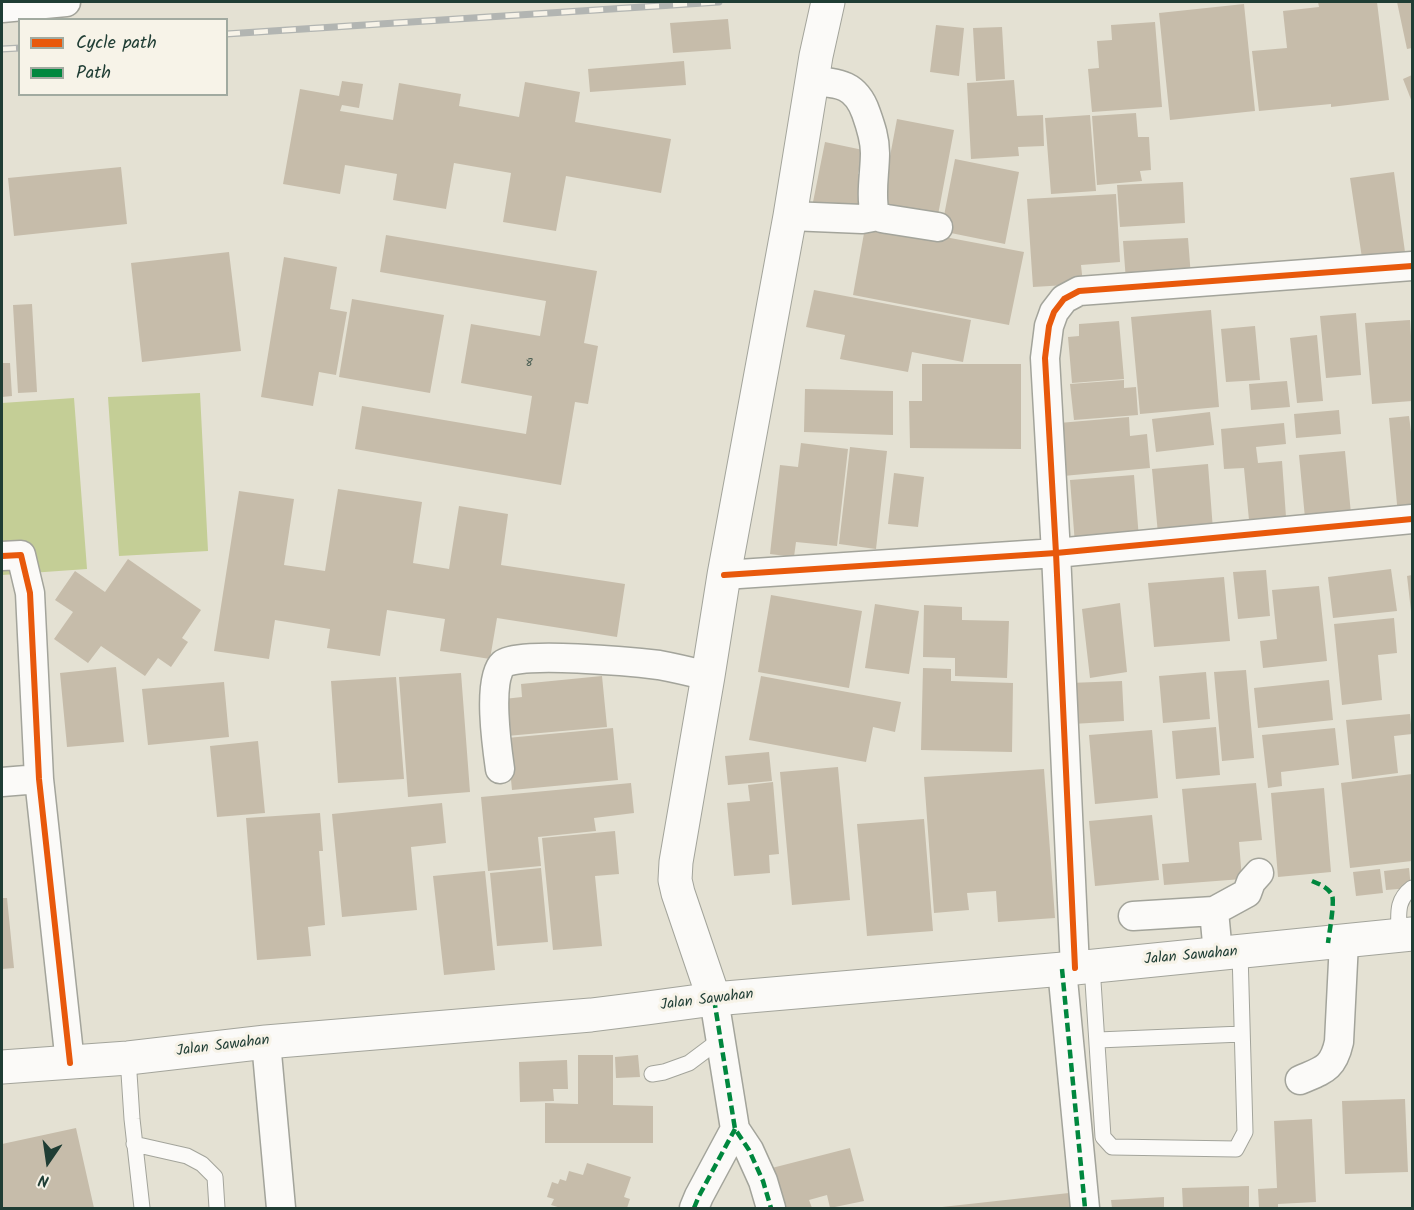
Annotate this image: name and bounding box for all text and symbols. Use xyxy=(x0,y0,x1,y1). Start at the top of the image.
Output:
legend xyxy=(18,18,228,96)
text: Cycle path xyxy=(76,29,157,58)
text: Path xyxy=(76,59,111,88)
house number: 8 xyxy=(525,357,533,371)
street label: Jalan Sawahan xyxy=(1143,944,1239,970)
street label: Jalan Sawahan xyxy=(659,986,755,1016)
street label: Jalan Sawahan xyxy=(175,1032,271,1062)
north arrow xyxy=(18,1132,78,1192)
text: N xyxy=(36,1167,52,1193)

